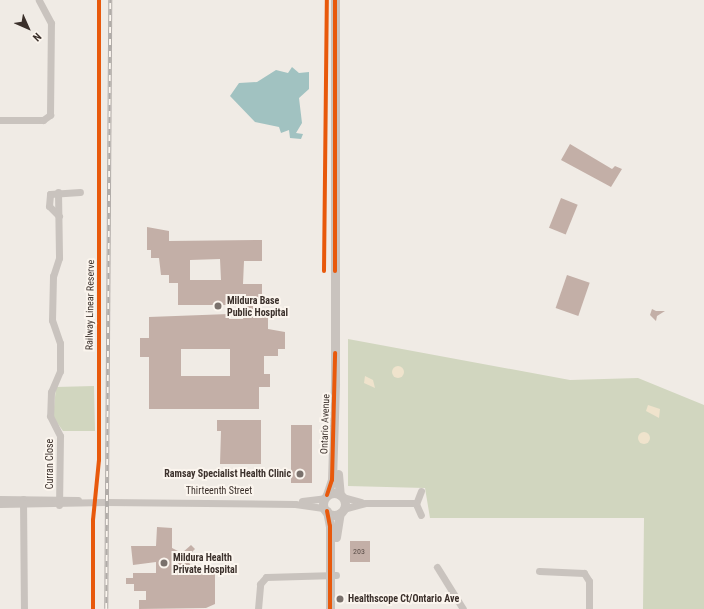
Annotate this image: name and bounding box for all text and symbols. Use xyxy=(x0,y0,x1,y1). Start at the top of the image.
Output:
north arrow xyxy=(8,8,48,48)
text: N xyxy=(30,30,44,44)
street label: Railway Linear Reserve xyxy=(83,260,97,350)
place label: Mildura Base Public Hospital xyxy=(227,294,288,318)
marker: Mildura Base Public Hospital xyxy=(212,300,224,312)
street label: Ontario Avenue xyxy=(318,394,332,454)
street label: Curran Close xyxy=(44,439,56,489)
place label: Ramsay Specialist Health Clinic xyxy=(164,468,291,480)
marker: Ramsay Specialist Health Clinic xyxy=(294,468,306,480)
street label: Thirteenth Street xyxy=(186,485,252,497)
house number: 203 xyxy=(353,547,365,557)
place label: Mildura Health Private Hospital xyxy=(173,551,237,574)
marker: Mildura Health Private Hospital xyxy=(158,557,170,569)
place label: Healthscope Ct/Ontario Ave xyxy=(348,593,459,605)
marker: Healthscope Ct/Ontario Ave xyxy=(335,594,345,604)

